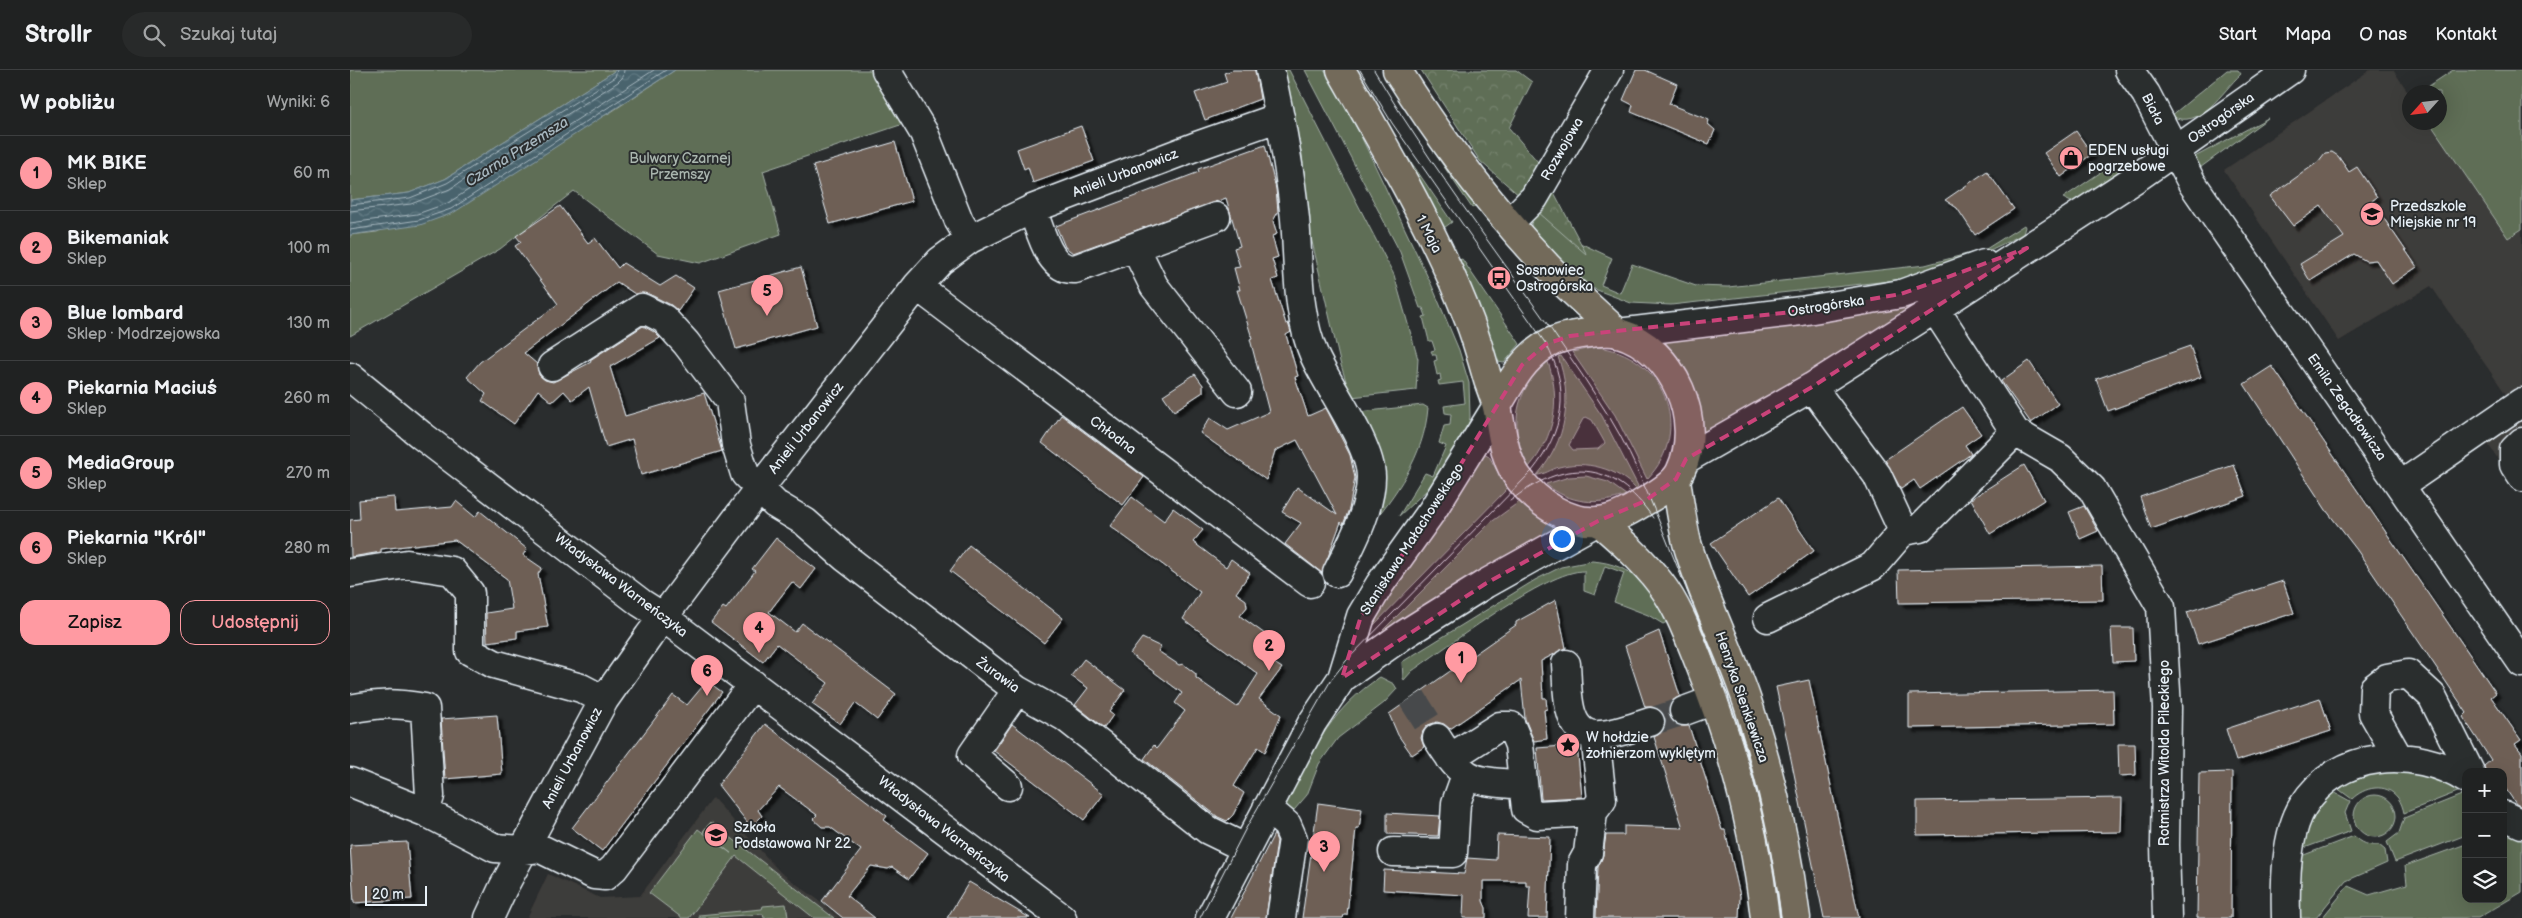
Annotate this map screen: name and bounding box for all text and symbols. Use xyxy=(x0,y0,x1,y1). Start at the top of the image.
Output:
search box xyxy=(122,12,472,57)
text: Strollr xyxy=(25,20,92,49)
icon: search xyxy=(140,21,168,49)
text: Szukaj tutaj xyxy=(180,23,277,46)
text: Start xyxy=(2219,24,2257,45)
text: Mapa xyxy=(2285,24,2331,45)
text: O nas xyxy=(2359,24,2407,45)
text: Kontakt xyxy=(2435,24,2497,45)
north arrow xyxy=(2402,85,2447,130)
street label: Ostrogórska xyxy=(2184,89,2258,147)
text: W pobliżu xyxy=(20,90,115,115)
street label: Biała xyxy=(2138,90,2168,128)
text: Wyniki: 6 xyxy=(267,93,330,112)
water label: Czarna Przemsza xyxy=(462,113,572,191)
street label: Rozwojowa xyxy=(1537,114,1587,184)
place label: EDEN usługi pogrzebowe xyxy=(2088,142,2169,175)
street label: Anieli Urbanowicz xyxy=(1070,145,1181,201)
shop icon: EDEN usługi pogrzebowe xyxy=(2058,145,2084,171)
park label: Bulwary Czarnej Przemszy xyxy=(629,150,731,183)
text: MK BIKE xyxy=(67,152,147,175)
text: 1 xyxy=(33,164,39,183)
text: 60 m xyxy=(293,164,330,183)
text: Sklep xyxy=(67,175,107,194)
place label: Przedszkole Miejskie nr 19 xyxy=(2390,198,2476,231)
school or university icon: Przedszkole Miejskie nr 19 xyxy=(2359,201,2385,227)
street label: 1 Maja xyxy=(1412,212,1446,256)
text: Bikemaniak xyxy=(67,227,169,250)
text: 2 xyxy=(31,239,41,258)
text: 100 m xyxy=(287,239,330,258)
text: Sklep xyxy=(67,250,107,269)
place label: Sosnowiec Ostrogórska xyxy=(1516,262,1593,295)
bus stop icon: Sosnowiec Ostrogórska xyxy=(1486,265,1512,291)
pin: 5 xyxy=(751,275,783,316)
street label: Ostrogórska xyxy=(1787,292,1866,320)
text: Blue lombard xyxy=(67,302,183,325)
text: 3 xyxy=(31,314,41,333)
text: 130 m xyxy=(287,314,330,333)
text: Sklep · Modrzejowska xyxy=(67,325,220,344)
street label: Emila Zegadłowicza xyxy=(2304,350,2390,464)
text: Piekarnia Maciuś xyxy=(67,377,217,400)
street label: Anieli Urbanowicz xyxy=(765,378,847,477)
text: 4 xyxy=(31,389,41,408)
text: 260 m xyxy=(284,389,330,408)
text: Sklep xyxy=(67,400,107,419)
street label: Chłodna xyxy=(1086,412,1140,458)
text: MediaGroup xyxy=(67,452,174,475)
street label: Stanisława Małachowskiego xyxy=(1356,460,1468,618)
text: 5 xyxy=(31,464,41,483)
text: 270 m xyxy=(286,464,330,483)
text: Sklep xyxy=(67,475,107,494)
your location xyxy=(1549,526,1575,552)
text: Piekarnia "Król" xyxy=(67,527,206,550)
street label: Władysława Warneńczyka xyxy=(551,529,691,641)
text: 6 xyxy=(31,539,41,558)
text: 280 m xyxy=(284,539,330,558)
text: Sklep xyxy=(67,550,107,569)
button: Zapisz xyxy=(20,600,170,645)
button: Udostępnij xyxy=(180,600,330,645)
pin: 4 xyxy=(743,612,775,653)
street label: Henryka Sienkiewicza xyxy=(1712,629,1772,765)
pin: 2 xyxy=(1253,630,1285,671)
pin: 1 xyxy=(1445,642,1477,683)
street label: Żurawia xyxy=(972,652,1024,696)
pin: 6 xyxy=(691,655,723,696)
street label: Rotmistrza Witolda Pileckiego xyxy=(2156,660,2173,846)
street label: Anieli Urbanowicz xyxy=(538,704,606,811)
place label: W hołdzie żołnierzom wyklętym xyxy=(1586,729,1716,762)
place icon: W hołdzie żołnierzom wyklętym xyxy=(1555,732,1581,758)
map controls xyxy=(2462,768,2507,903)
button: + xyxy=(2462,768,2507,813)
street label: Władysława Warneńczyka xyxy=(875,772,1013,886)
button: − xyxy=(2462,813,2507,858)
place label: Szkoła Podstawowa Nr 22 xyxy=(734,819,852,852)
school or university icon: Szkoła Podstawowa Nr 22 xyxy=(703,822,729,848)
pin: 3 xyxy=(1308,831,1340,872)
button: layers xyxy=(2462,858,2507,903)
scale bar xyxy=(365,883,428,906)
text: 20 m xyxy=(372,886,404,903)

